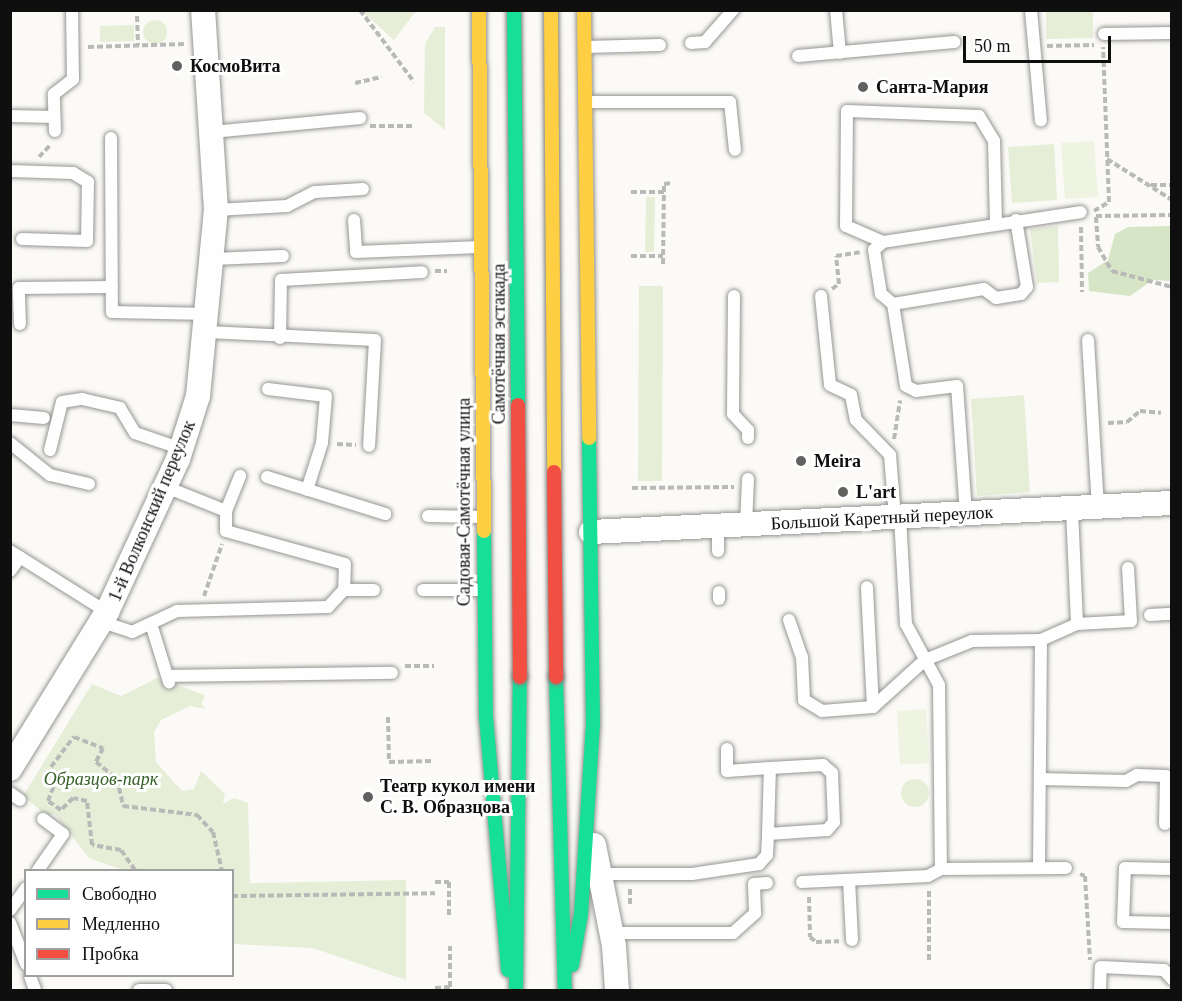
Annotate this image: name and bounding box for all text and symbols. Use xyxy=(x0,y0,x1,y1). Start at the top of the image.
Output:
scale bar xyxy=(966,24,1114,62)
text: 50 m xyxy=(974,36,1011,56)
place label: КосмоВита xyxy=(190,55,281,77)
marker: КосмоВита xyxy=(168,57,186,75)
place label: Санта-Мария xyxy=(876,76,989,98)
marker: Санта-Мария xyxy=(854,78,872,96)
street label: Самотёчная эстакада xyxy=(488,264,510,424)
street label: Садовая-Самотёчная улица xyxy=(453,398,475,606)
street label: 1-й Волконский переулок xyxy=(104,417,200,605)
place label: Meira xyxy=(814,450,861,472)
marker: Meira xyxy=(792,452,810,470)
place label: L'art xyxy=(856,481,896,503)
marker: L'art xyxy=(834,483,852,501)
street label: Большой Каретный переулок xyxy=(770,501,994,535)
park label: Образцов-парк xyxy=(44,768,158,790)
place label: Театр кукол имени С. В. Образцова xyxy=(380,776,535,818)
marker: Театр кукол имени С. В. Образцова xyxy=(361,790,375,804)
legend xyxy=(24,869,234,977)
text: Свободно xyxy=(82,884,157,904)
text: Медленно xyxy=(82,914,160,934)
text: Пробка xyxy=(82,944,139,964)

